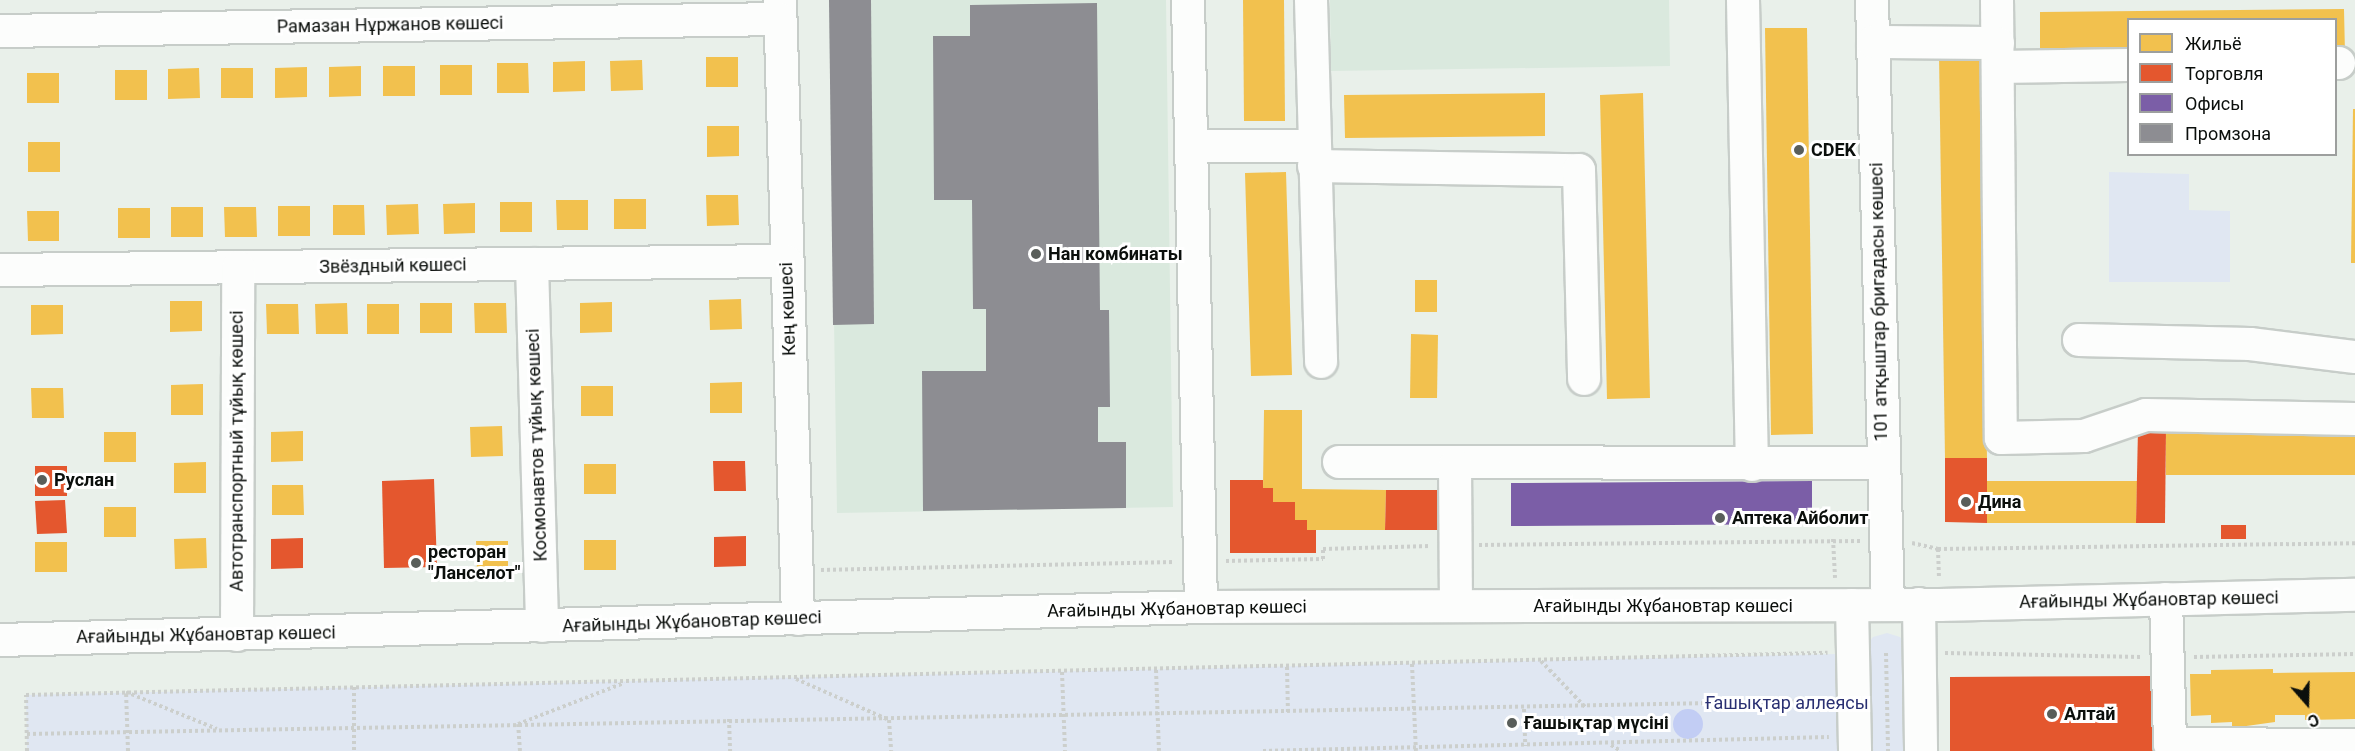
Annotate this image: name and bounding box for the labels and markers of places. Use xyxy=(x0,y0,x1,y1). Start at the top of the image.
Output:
place label: CDEK xyxy=(1811,139,1856,161)
marker: CDEK xyxy=(1792,143,1806,157)
place label: Нан комбинаты xyxy=(1048,243,1183,265)
marker: Нан комбинаты xyxy=(1029,247,1043,261)
place label: Руслан xyxy=(54,469,114,491)
marker: Руслан xyxy=(35,473,49,487)
place label: Дина xyxy=(1978,491,2021,513)
marker: Дина xyxy=(1959,495,1973,509)
place label: Аптека Айболит xyxy=(1732,507,1868,529)
marker: Аптека Айболит xyxy=(1713,511,1727,525)
place label: ресторан "Ланселот" xyxy=(428,542,521,584)
marker: ресторан "Ланселот" xyxy=(409,556,423,570)
place label: Алтай xyxy=(2064,703,2115,725)
marker: Алтай xyxy=(2045,707,2059,721)
place label: Ғашықтар мүсіні xyxy=(1524,712,1669,734)
marker: Ғашықтар мүсіні xyxy=(1505,716,1519,730)

